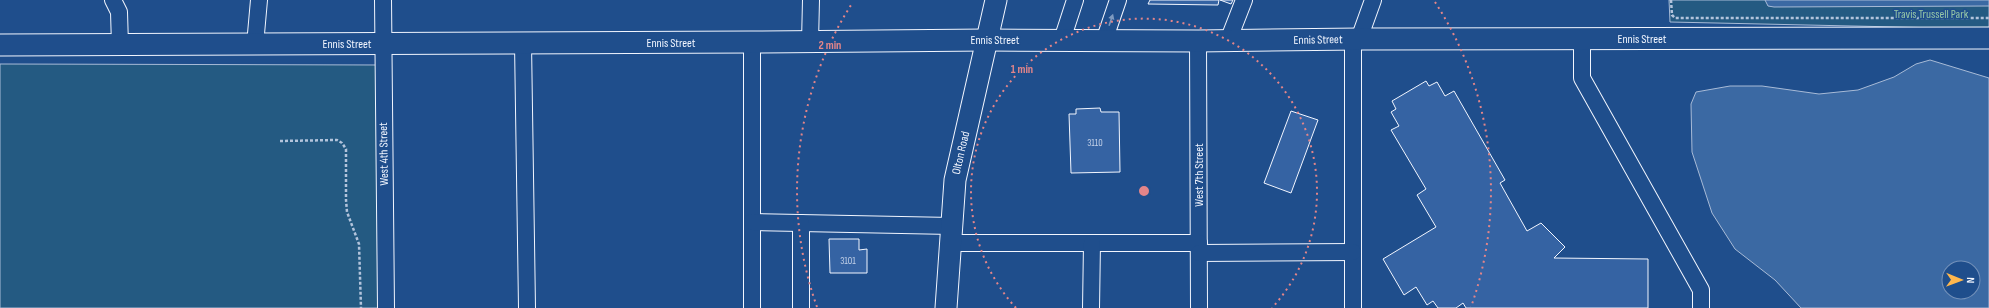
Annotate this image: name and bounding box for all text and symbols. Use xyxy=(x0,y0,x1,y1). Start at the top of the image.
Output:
park label: Travis Trussell Park xyxy=(1894,7,1969,22)
one-way arrow xyxy=(1108,14,1114,26)
street label: Ennis Street xyxy=(1293,32,1343,48)
street label: Ennis Street xyxy=(1618,32,1667,47)
street label: Ennis Street xyxy=(971,33,1020,48)
street label: Ennis Street xyxy=(647,36,696,51)
street label: Ennis Street xyxy=(323,37,372,52)
text: 2 min xyxy=(819,38,841,53)
text: 1 min xyxy=(1011,62,1033,77)
street label: West 4th Street xyxy=(376,122,392,186)
street label: Olton Road xyxy=(949,130,973,176)
house number: 3110 xyxy=(1087,137,1103,149)
street label: West 7th Street xyxy=(1192,143,1207,207)
centre of rings xyxy=(1137,184,1151,198)
house number: 3101 xyxy=(840,255,856,267)
north arrow xyxy=(1941,260,1981,300)
text: N xyxy=(1964,277,1977,283)

